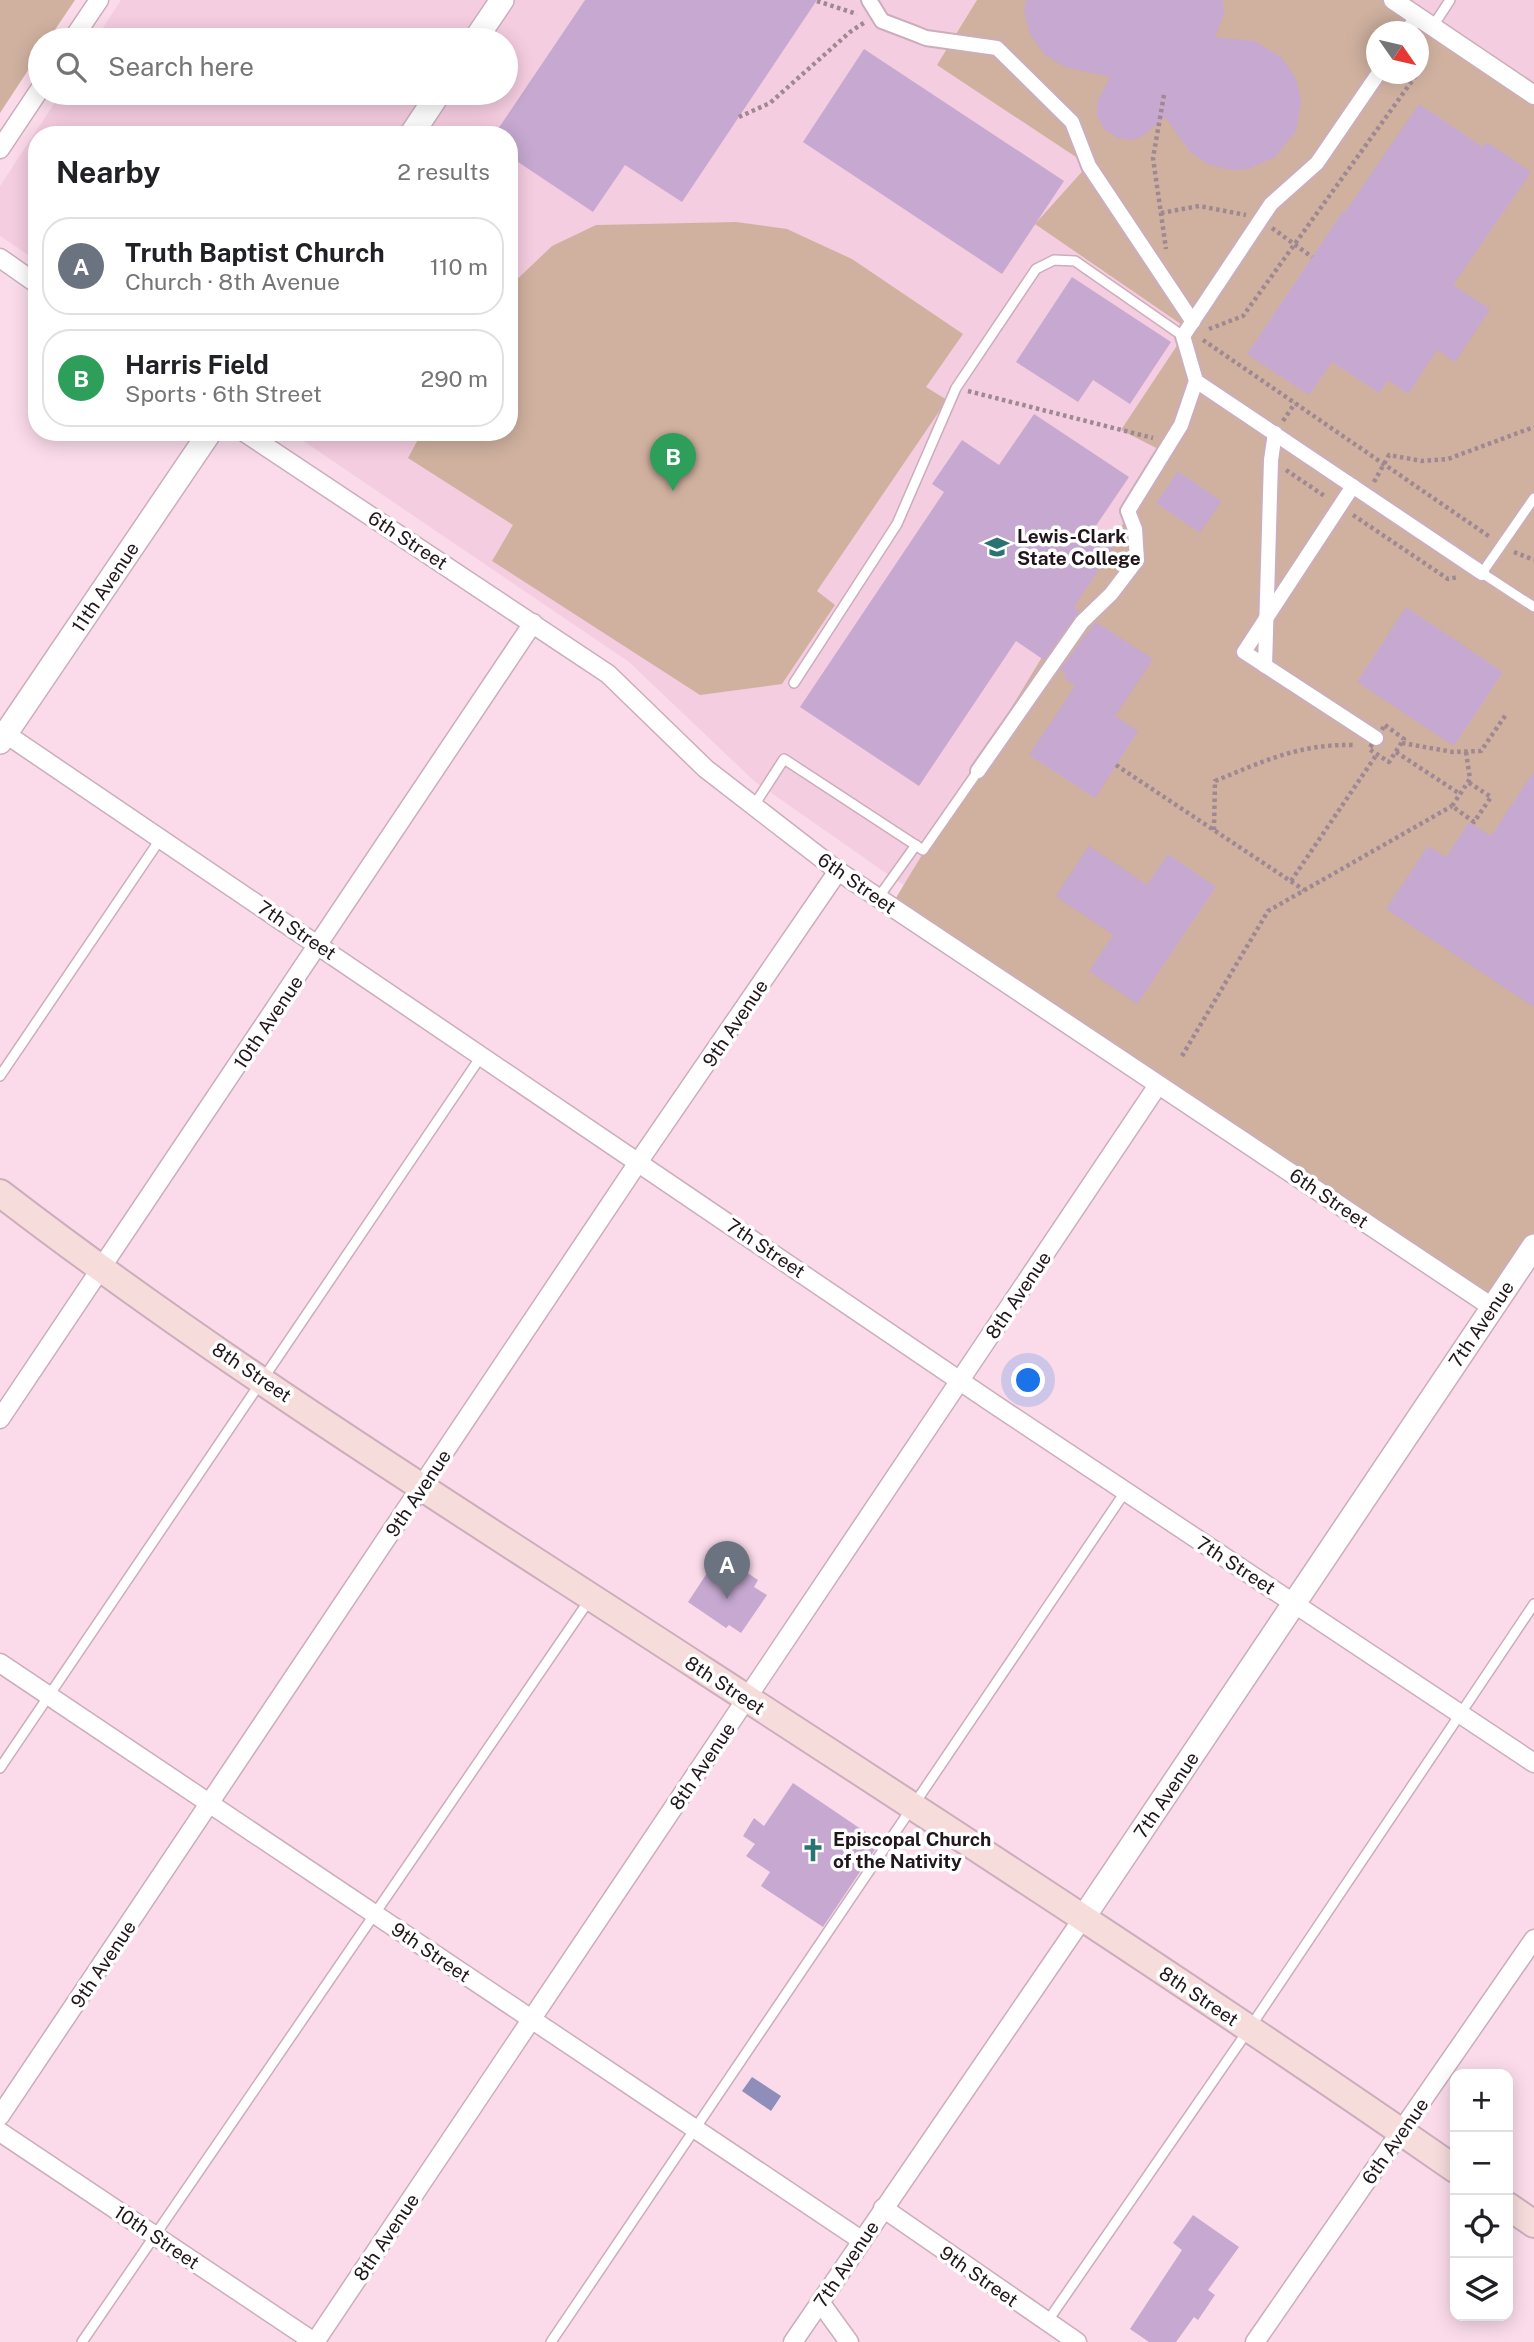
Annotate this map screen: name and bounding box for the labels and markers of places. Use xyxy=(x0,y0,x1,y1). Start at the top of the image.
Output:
pin: B xyxy=(650,433,696,491)
place label: Lewis-Clark State College xyxy=(1017,525,1141,569)
school or university icon: Lewis-Clark State College xyxy=(983,533,1011,561)
pin: A xyxy=(704,1541,750,1599)
place label: Episcopal Church of the Nativity xyxy=(833,1828,991,1872)
church icon: Episcopal Church of the Nativity xyxy=(799,1836,827,1864)

